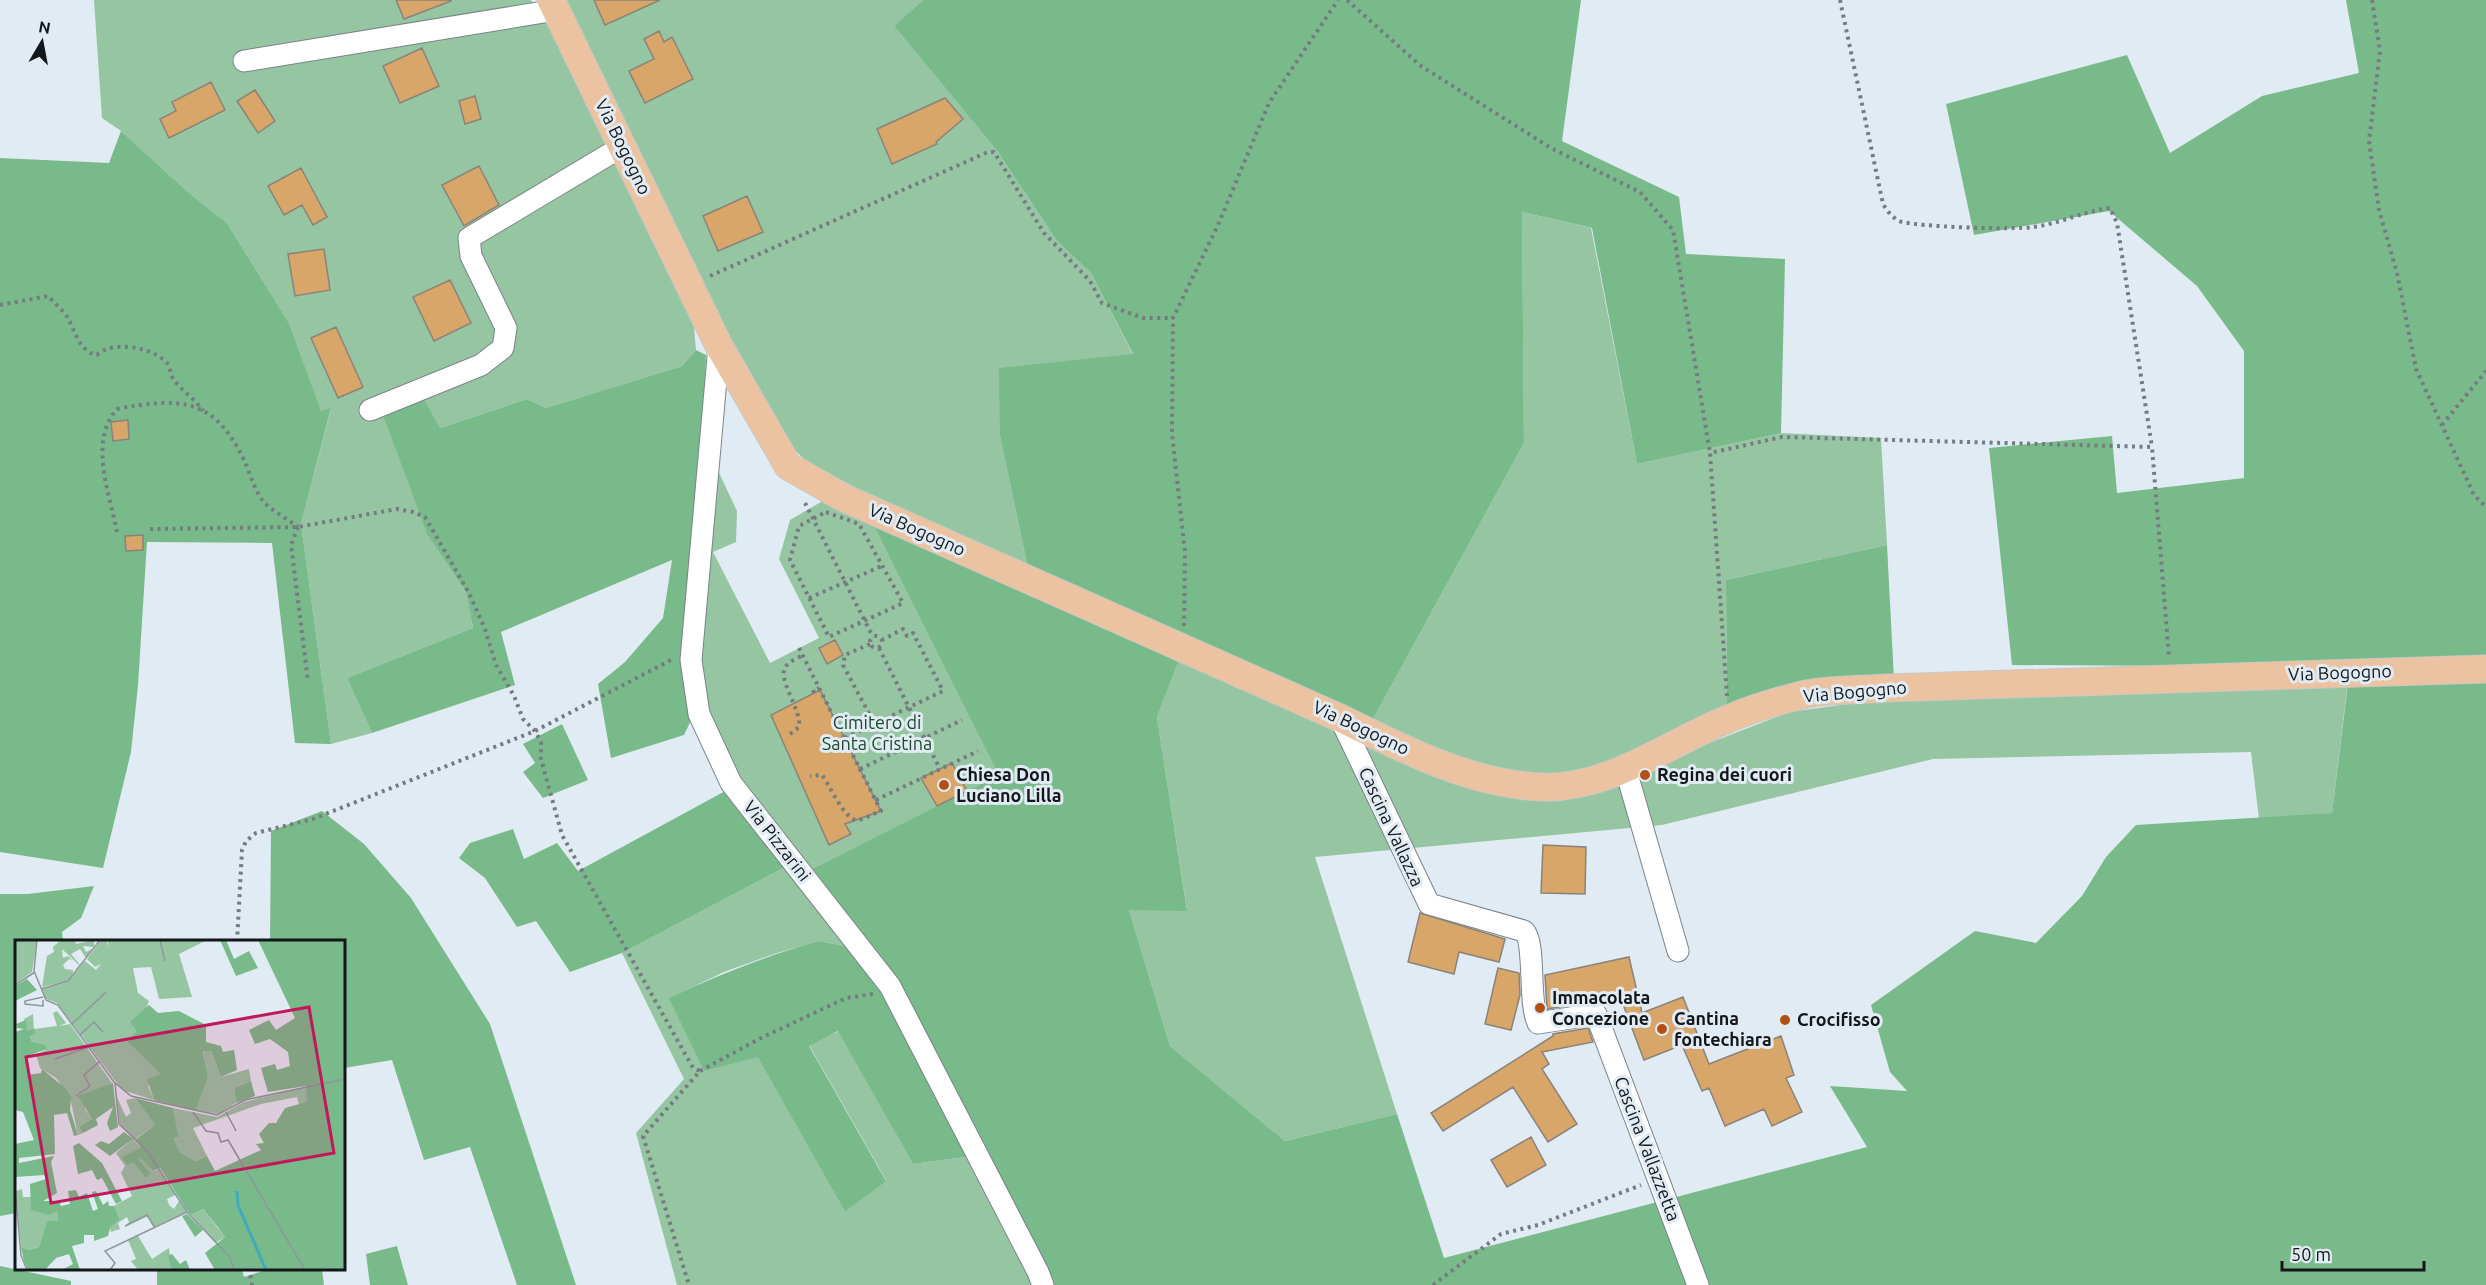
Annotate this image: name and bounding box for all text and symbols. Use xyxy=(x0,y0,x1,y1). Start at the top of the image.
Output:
north arrow xyxy=(12,12,72,72)
text: N xyxy=(37,17,52,37)
street label: Via Bogogno xyxy=(592,96,656,198)
street label: Via Bogogno xyxy=(866,499,969,559)
street label: Via Bogogno xyxy=(2288,660,2392,684)
street label: Via Bogogno xyxy=(1802,677,1907,705)
street label: Via Bogogno xyxy=(1310,696,1413,758)
park label: Cimitero di Santa Cristina xyxy=(822,712,932,753)
place label: Chiesa Don Luciano Lilla xyxy=(956,764,1061,805)
street label: Cascina Vallazza xyxy=(1356,764,1428,889)
place label: Regina dei cuori xyxy=(1657,764,1792,784)
marker: Regina dei cuori xyxy=(1638,768,1652,782)
marker: Chiesa Don Luciano Lilla xyxy=(937,778,951,792)
street label: Via Pizzarini xyxy=(740,796,815,885)
inset map xyxy=(15,940,345,1270)
place label: Immacolata Concezione xyxy=(1552,987,1650,1028)
marker: Immacolata Concezione xyxy=(1533,1001,1547,1015)
place label: Cantina fontechiara xyxy=(1674,1008,1772,1049)
place label: Crocifisso xyxy=(1797,1009,1881,1029)
marker: Crocifisso xyxy=(1778,1013,1792,1027)
marker: Cantina fontechiara xyxy=(1655,1022,1669,1036)
street label: Cascina Vallazzetta xyxy=(1611,1073,1685,1224)
scale bar xyxy=(2282,1234,2424,1272)
text: 50 m xyxy=(2291,1244,2331,1264)

